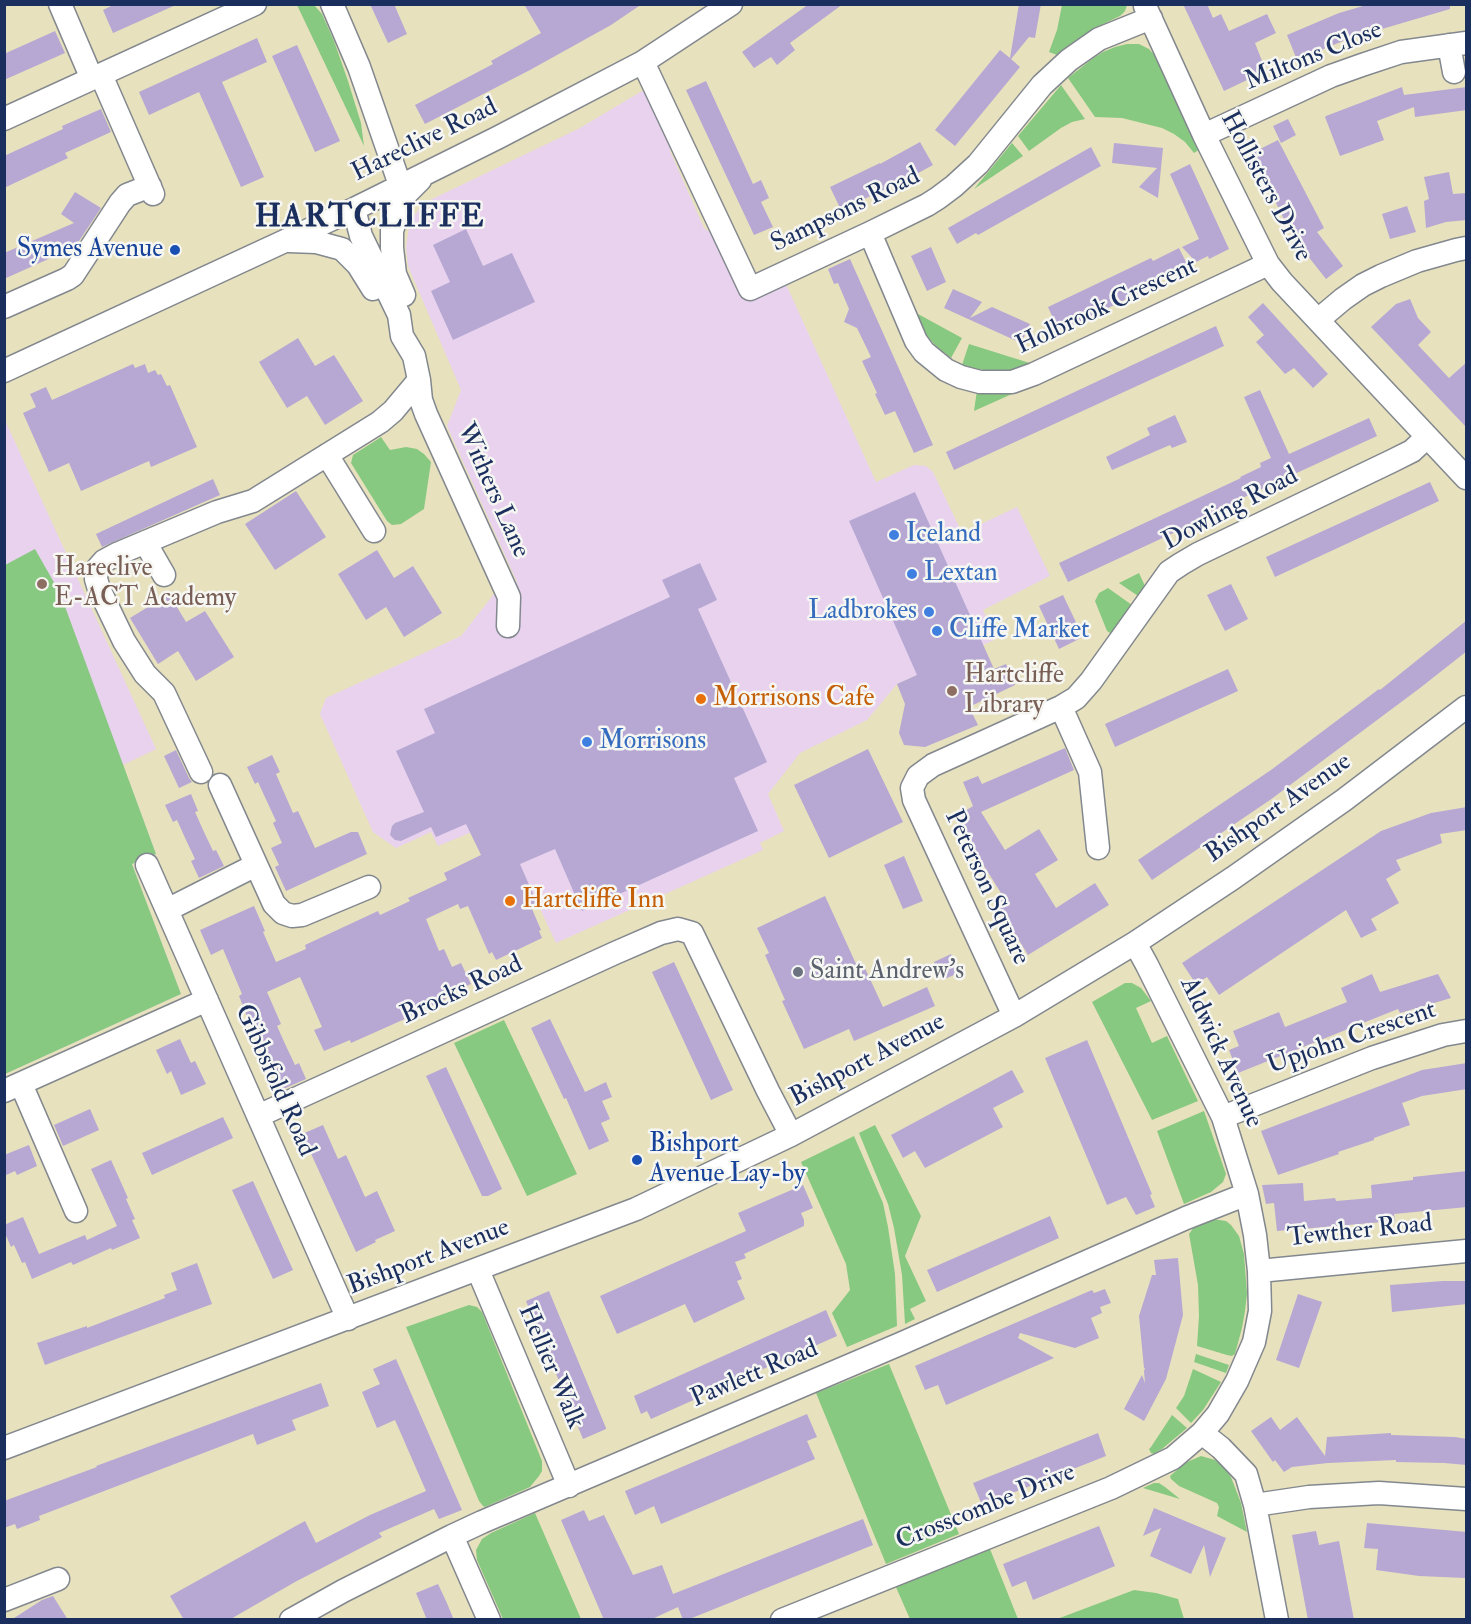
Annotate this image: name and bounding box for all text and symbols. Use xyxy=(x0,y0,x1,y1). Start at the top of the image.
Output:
street label: Miltons Close xyxy=(1241,15,1387,99)
street label: Hareclive Road xyxy=(347,92,503,190)
street label: Hollisters Drive xyxy=(1212,107,1318,267)
street label: Sampsons Road xyxy=(766,161,926,261)
district label: HARTCLIFFE xyxy=(255,200,485,238)
place label: Symes Avenue xyxy=(17,234,163,266)
marker: Symes Avenue xyxy=(168,243,182,257)
street label: Holbrook Crescent xyxy=(1011,251,1203,363)
street label: Withers Lane xyxy=(448,419,536,563)
street label: Dowling Road xyxy=(1158,461,1304,559)
place label: Iceland xyxy=(906,519,981,551)
marker: Iceland xyxy=(887,528,901,542)
place label: Hareclive E-ACT Academy xyxy=(54,553,236,614)
place label: Lextan xyxy=(924,558,998,590)
marker: Lextan xyxy=(905,567,919,581)
marker: Hareclive E-ACT Academy xyxy=(35,577,49,591)
place label: Ladbrokes xyxy=(808,596,917,628)
marker: Ladbrokes xyxy=(922,605,936,619)
place label: Cliffe Market xyxy=(949,615,1089,647)
marker: Cliffe Market xyxy=(930,624,944,638)
place label: Hartcliffe Library xyxy=(964,660,1064,722)
place label: Morrisons Cafe xyxy=(713,683,874,715)
marker: Hartcliffe Library xyxy=(945,684,959,698)
marker: Morrisons Cafe xyxy=(694,692,708,706)
place label: Morrisons xyxy=(599,726,706,758)
marker: Morrisons xyxy=(580,735,594,749)
street label: Bishport Avenue xyxy=(1200,747,1358,871)
street label: Peterson Square xyxy=(937,806,1035,970)
place label: Hartcliffe Inn xyxy=(522,885,665,917)
marker: Hartcliffe Inn xyxy=(503,894,517,908)
street label: Brocks Road xyxy=(396,949,528,1033)
place label: Saint Andrew's xyxy=(810,956,964,988)
marker: Saint Andrew's xyxy=(791,965,805,979)
street label: Aldwick Avenue xyxy=(1172,973,1268,1133)
street label: Upjohn Crescent xyxy=(1263,996,1441,1082)
street label: Gibbsfold Road xyxy=(227,1000,321,1162)
street label: Bishport Avenue xyxy=(785,1007,951,1115)
place label: Bishport Avenue Lay-by xyxy=(649,1129,806,1190)
marker: Bishport Avenue Lay-by xyxy=(630,1153,644,1167)
street label: Tewther Road xyxy=(1286,1209,1434,1255)
street label: Bishport Avenue xyxy=(344,1213,514,1303)
street label: Hellier Walk xyxy=(510,1300,590,1434)
street label: Pawlett Road xyxy=(687,1334,823,1416)
street label: Crosscombe Drive xyxy=(892,1458,1080,1558)

